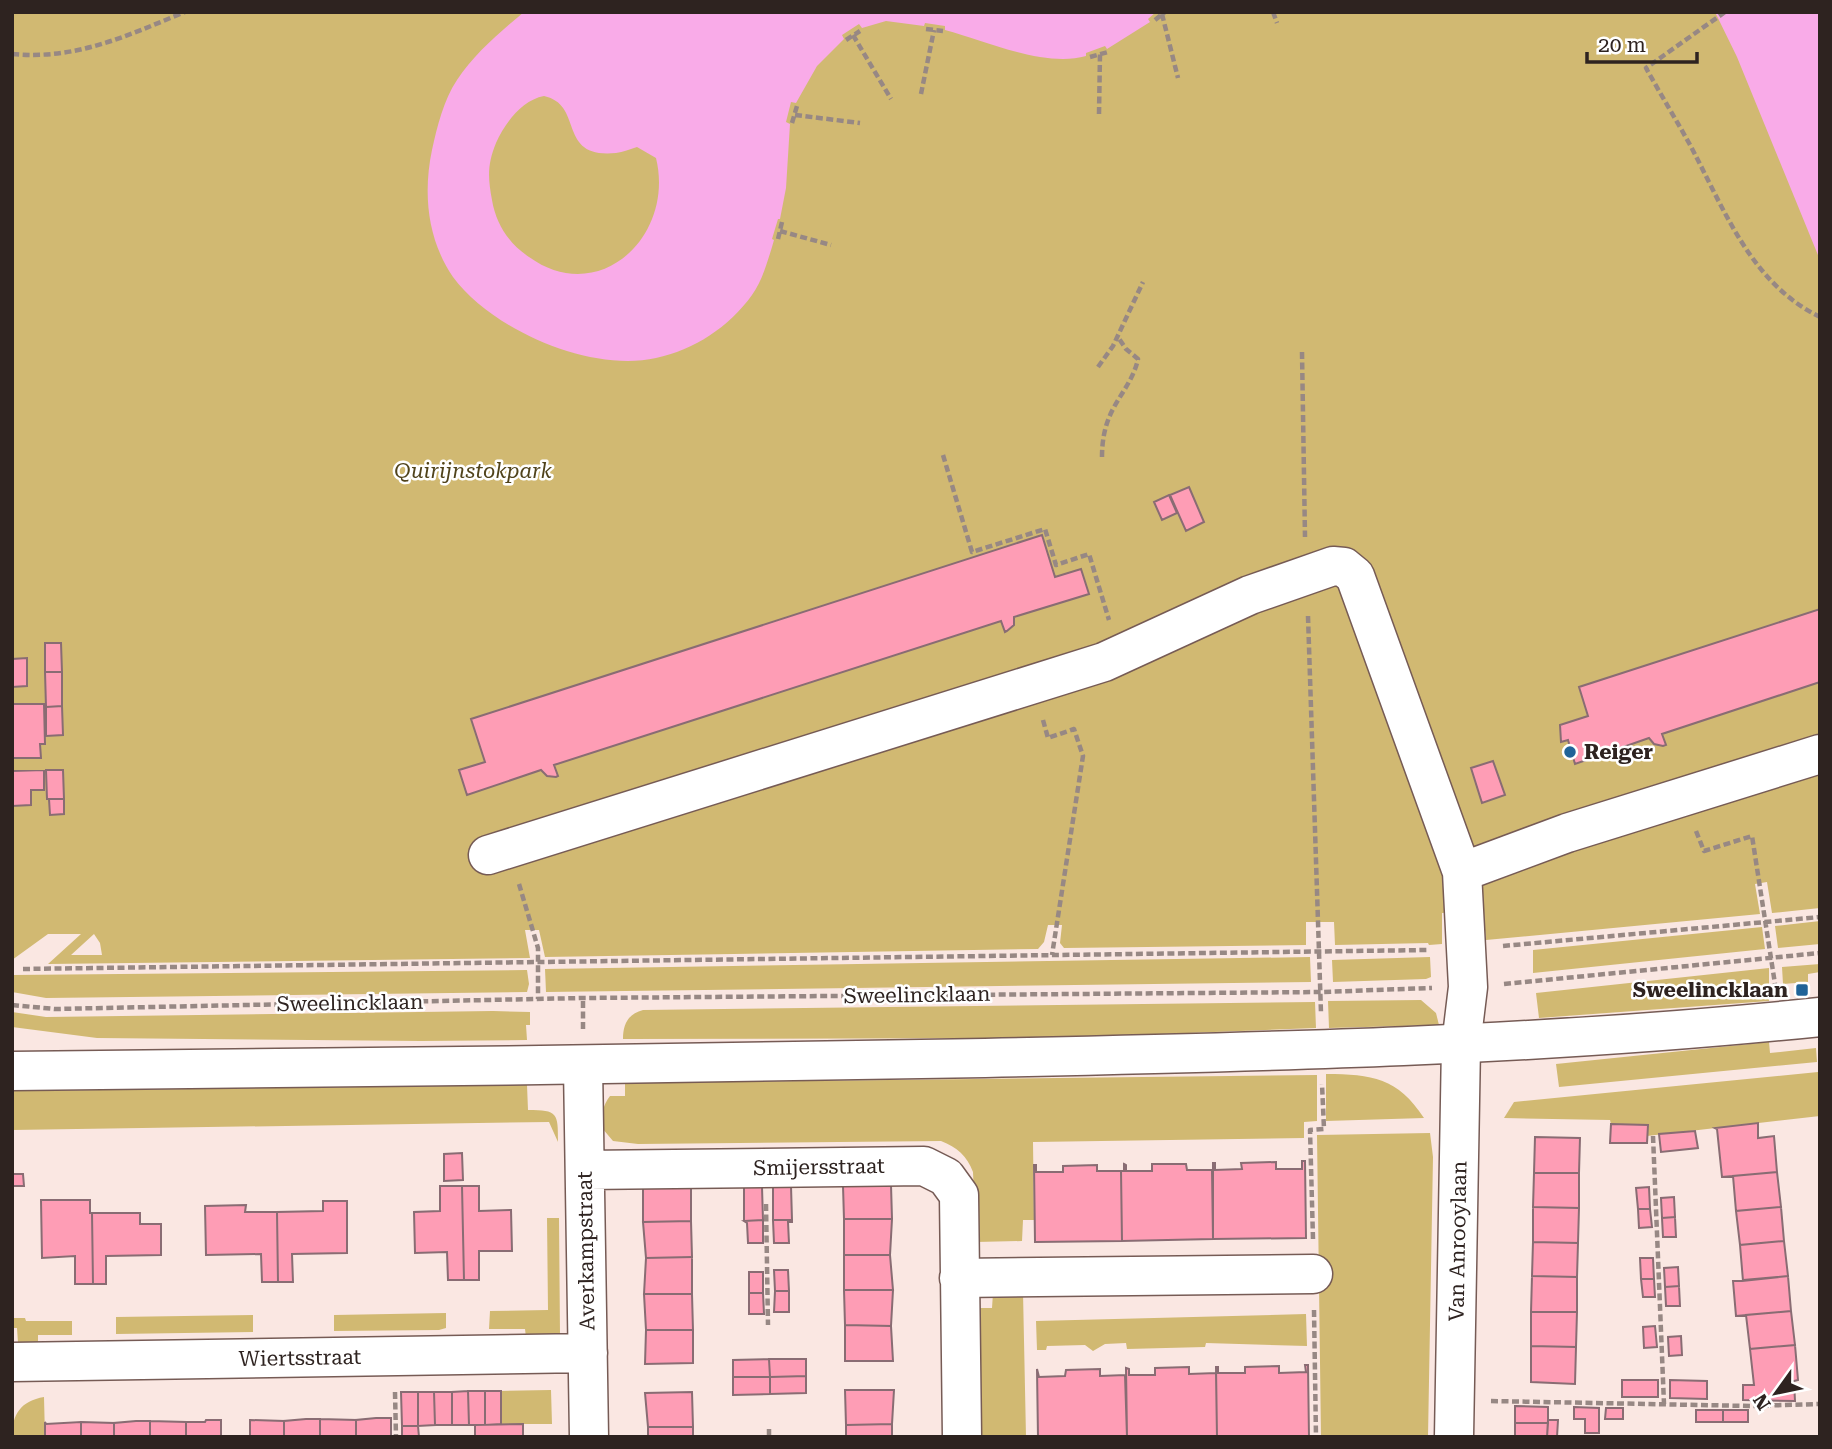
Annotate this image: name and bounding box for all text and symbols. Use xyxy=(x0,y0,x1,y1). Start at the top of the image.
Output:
scale bar xyxy=(1587,21,1697,65)
text: 20 m xyxy=(1598,33,1646,57)
park label: Quirijnstokpark xyxy=(394,459,552,483)
place label: Reiger xyxy=(1584,740,1653,764)
marker: Reiger xyxy=(1562,744,1578,760)
place label: Sweelincklaan xyxy=(1633,978,1788,1002)
street label: Sweelincklaan xyxy=(843,982,991,1008)
marker: Sweelincklaan xyxy=(1794,982,1810,998)
street label: Sweelincklaan xyxy=(276,990,424,1016)
street label: Smijersstraat xyxy=(753,1154,885,1180)
street label: Van Anrooylaan xyxy=(1445,1160,1471,1321)
street label: Averkampstraat xyxy=(573,1171,599,1331)
street label: Wiertsstraat xyxy=(239,1345,362,1371)
north arrow xyxy=(1741,1358,1811,1428)
text: N xyxy=(1748,1389,1776,1414)

